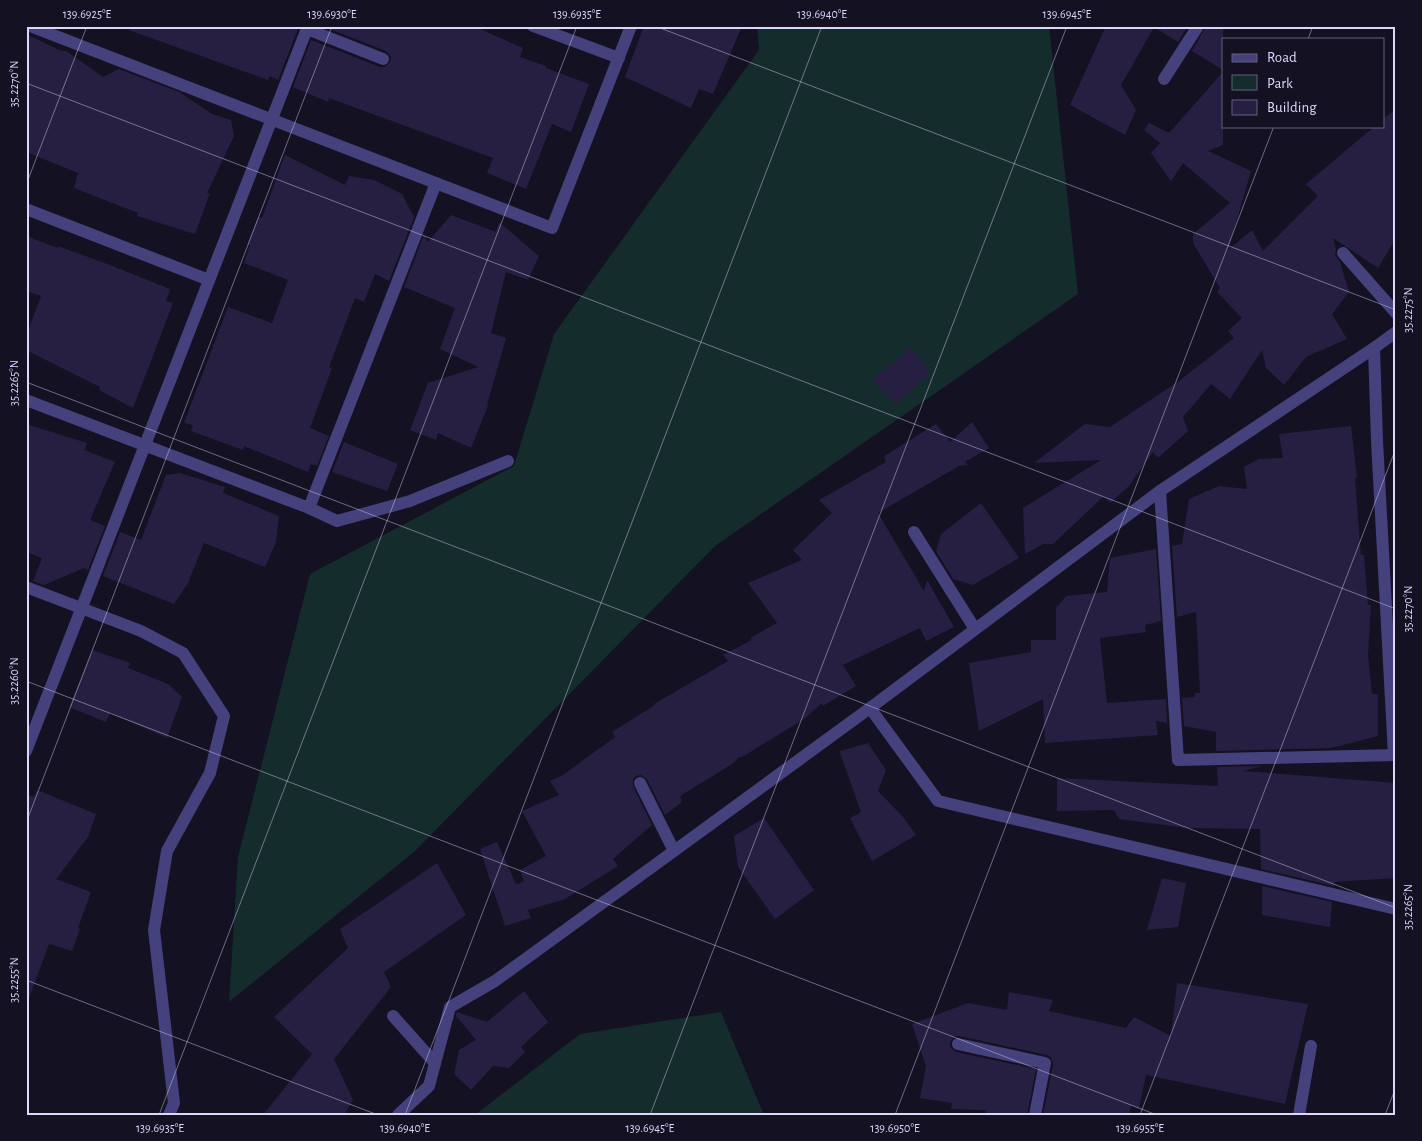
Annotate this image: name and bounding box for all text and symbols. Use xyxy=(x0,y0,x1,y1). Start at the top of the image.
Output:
text: 139.6925°E xyxy=(63,8,111,20)
text: 139.6930°E xyxy=(307,8,357,20)
text: 139.6935°E xyxy=(553,8,601,20)
text: 139.6940°E xyxy=(797,8,847,20)
text: 139.6945°E xyxy=(1043,8,1092,20)
legend xyxy=(1222,38,1384,128)
text: Road xyxy=(1267,50,1297,65)
text: 35.2270°N xyxy=(8,61,20,107)
text: Park xyxy=(1267,76,1293,91)
text: Building xyxy=(1267,100,1317,115)
text: 35.2275°N xyxy=(1402,287,1414,333)
text: 35.2265°N xyxy=(8,360,20,406)
text: 35.2270°N xyxy=(1402,586,1414,632)
text: 35.2260°N xyxy=(8,657,20,705)
text: 35.2265°N xyxy=(1402,884,1414,930)
text: 35.2255°N xyxy=(8,957,20,1003)
text: 139.6935°E xyxy=(136,1122,184,1134)
text: 139.6940°E xyxy=(380,1122,430,1134)
text: 139.6945°E xyxy=(626,1122,675,1134)
text: 139.6950°E xyxy=(870,1122,920,1134)
text: 139.6955°E xyxy=(1116,1122,1164,1134)

